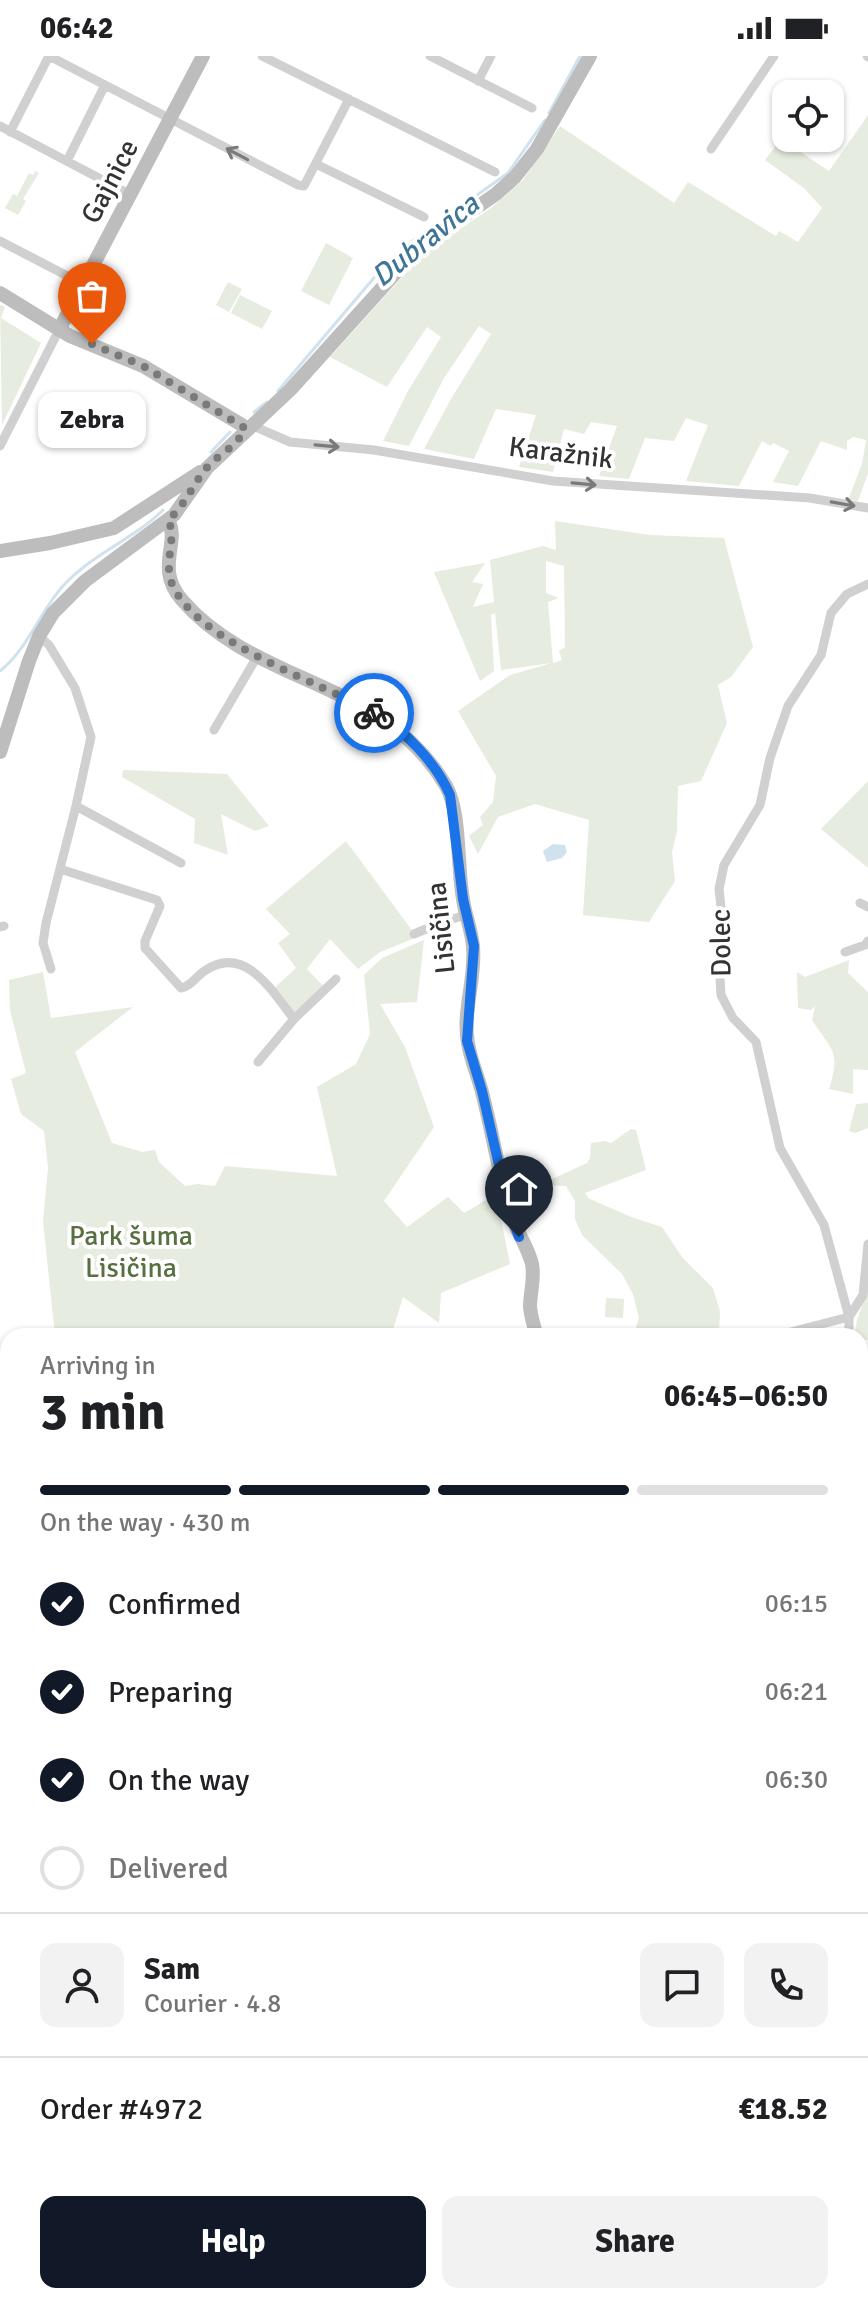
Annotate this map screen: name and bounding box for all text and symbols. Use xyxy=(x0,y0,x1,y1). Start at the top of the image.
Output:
text: 06:42 xyxy=(40,10,114,47)
map controls xyxy=(772,80,844,152)
button: locate xyxy=(772,80,844,152)
street label: Gajnice xyxy=(74,134,146,229)
one-way arrow xyxy=(226,145,250,161)
water label: Dubravica xyxy=(364,185,487,295)
pin xyxy=(58,262,126,344)
icon: bag xyxy=(70,274,114,318)
callout: Zebra xyxy=(38,392,146,448)
text: Zebra xyxy=(60,404,125,436)
street label: Karažnik xyxy=(507,430,615,476)
one-way arrow xyxy=(313,439,340,454)
one-way arrow xyxy=(570,476,597,491)
one-way arrow xyxy=(830,497,855,512)
courier xyxy=(334,673,414,753)
icon: bike xyxy=(352,691,396,735)
street label: Lisičina xyxy=(419,880,463,975)
street label: Dolec xyxy=(703,909,739,977)
pin xyxy=(485,1155,553,1237)
icon: home xyxy=(497,1167,541,1211)
park label: Park šuma Lisičina xyxy=(69,1219,193,1285)
text: Arriving in xyxy=(40,1350,156,1382)
text: 06:45–06:50 xyxy=(664,1378,828,1415)
text: 3 min xyxy=(40,1380,166,1444)
text: On the way · 430 m xyxy=(40,1507,250,1539)
icon: check xyxy=(40,1582,84,1626)
text: Confirmed xyxy=(108,1586,241,1623)
text: 06:15 xyxy=(765,1588,828,1620)
icon: check xyxy=(40,1670,84,1714)
text: Preparing xyxy=(108,1674,233,1711)
text: 06:21 xyxy=(765,1676,828,1708)
icon: check xyxy=(40,1758,84,1802)
text: On the way xyxy=(108,1762,249,1799)
text: 06:30 xyxy=(765,1764,828,1796)
text: Delivered xyxy=(108,1850,229,1887)
button: person xyxy=(40,1943,124,2027)
button: chat xyxy=(640,1943,724,2027)
button: phone xyxy=(744,1943,828,2027)
text: Sam xyxy=(144,1951,200,1988)
text: Courier · 4.8 xyxy=(144,1988,281,2020)
text: Order #4972 xyxy=(40,2091,203,2128)
text: €18.52 xyxy=(738,2091,828,2128)
button: Help xyxy=(40,2196,426,2288)
button: Share xyxy=(442,2196,828,2288)

